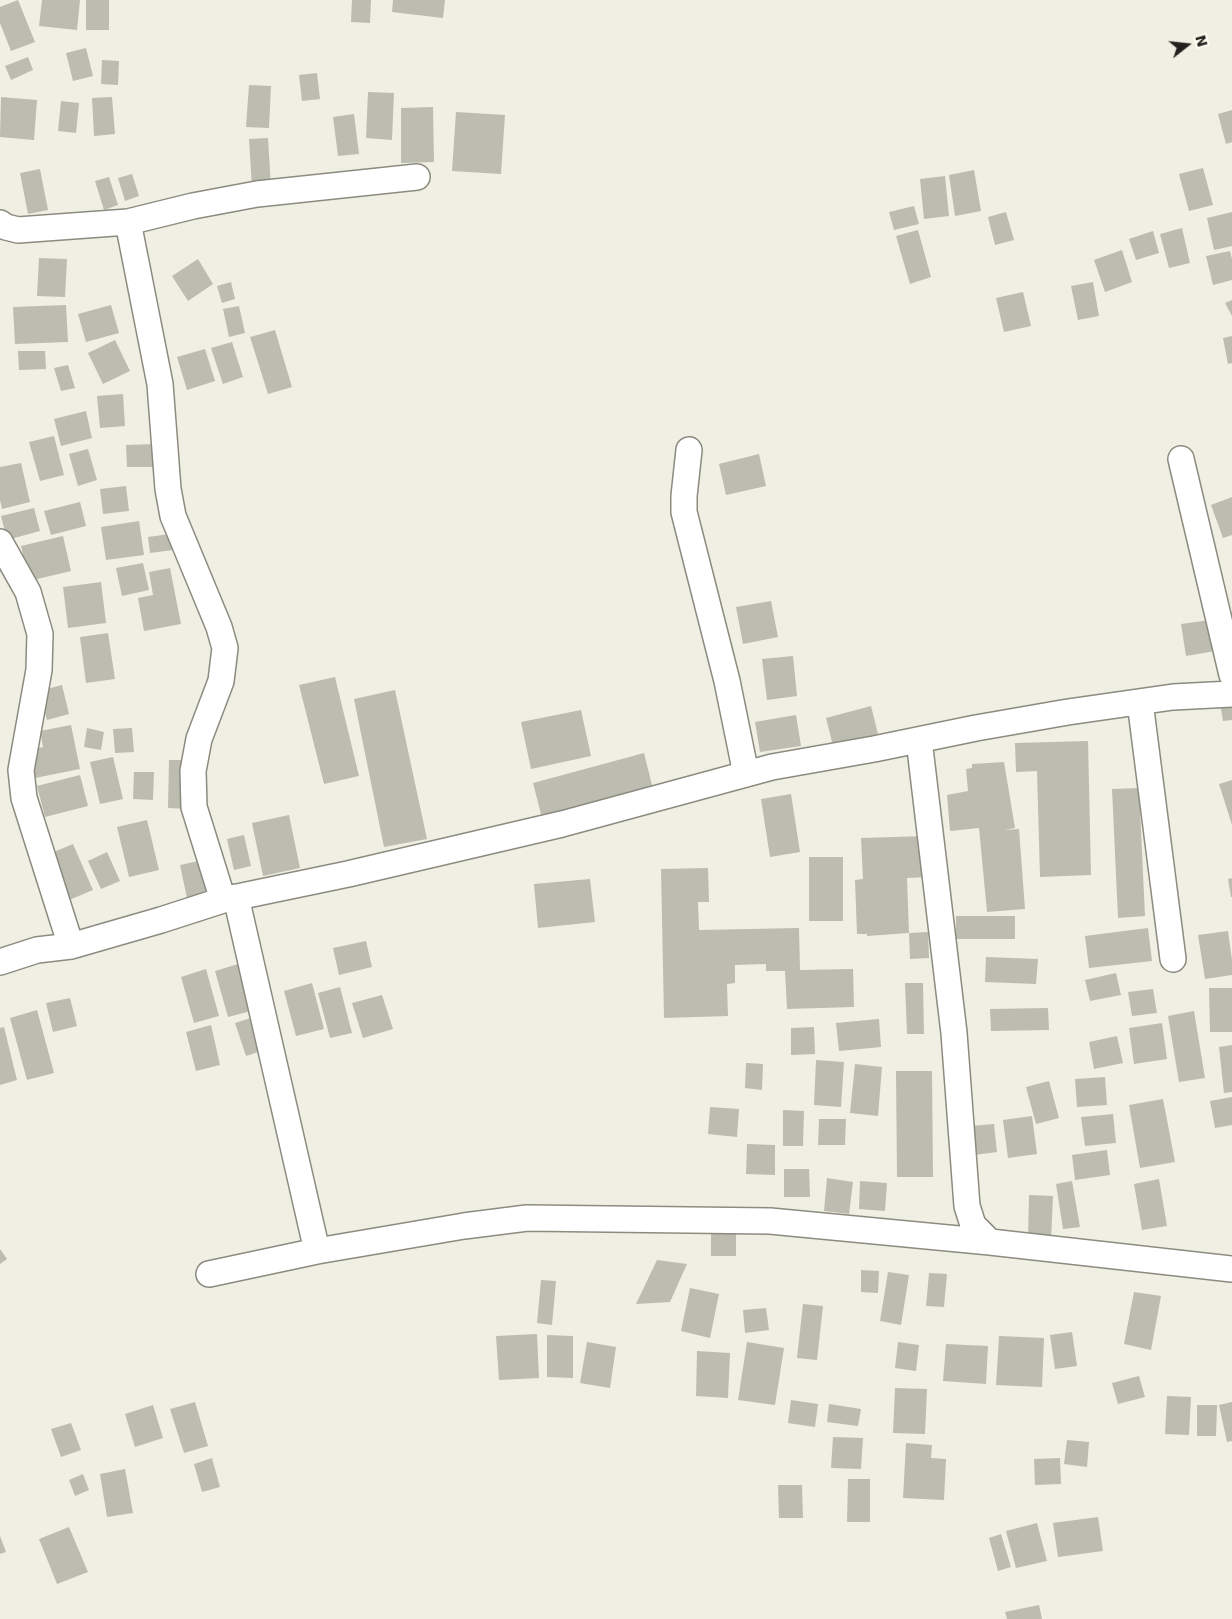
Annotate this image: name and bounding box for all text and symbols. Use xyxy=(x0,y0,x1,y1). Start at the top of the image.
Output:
north arrow xyxy=(1162,20,1212,70)
text: N xyxy=(1192,33,1211,49)

